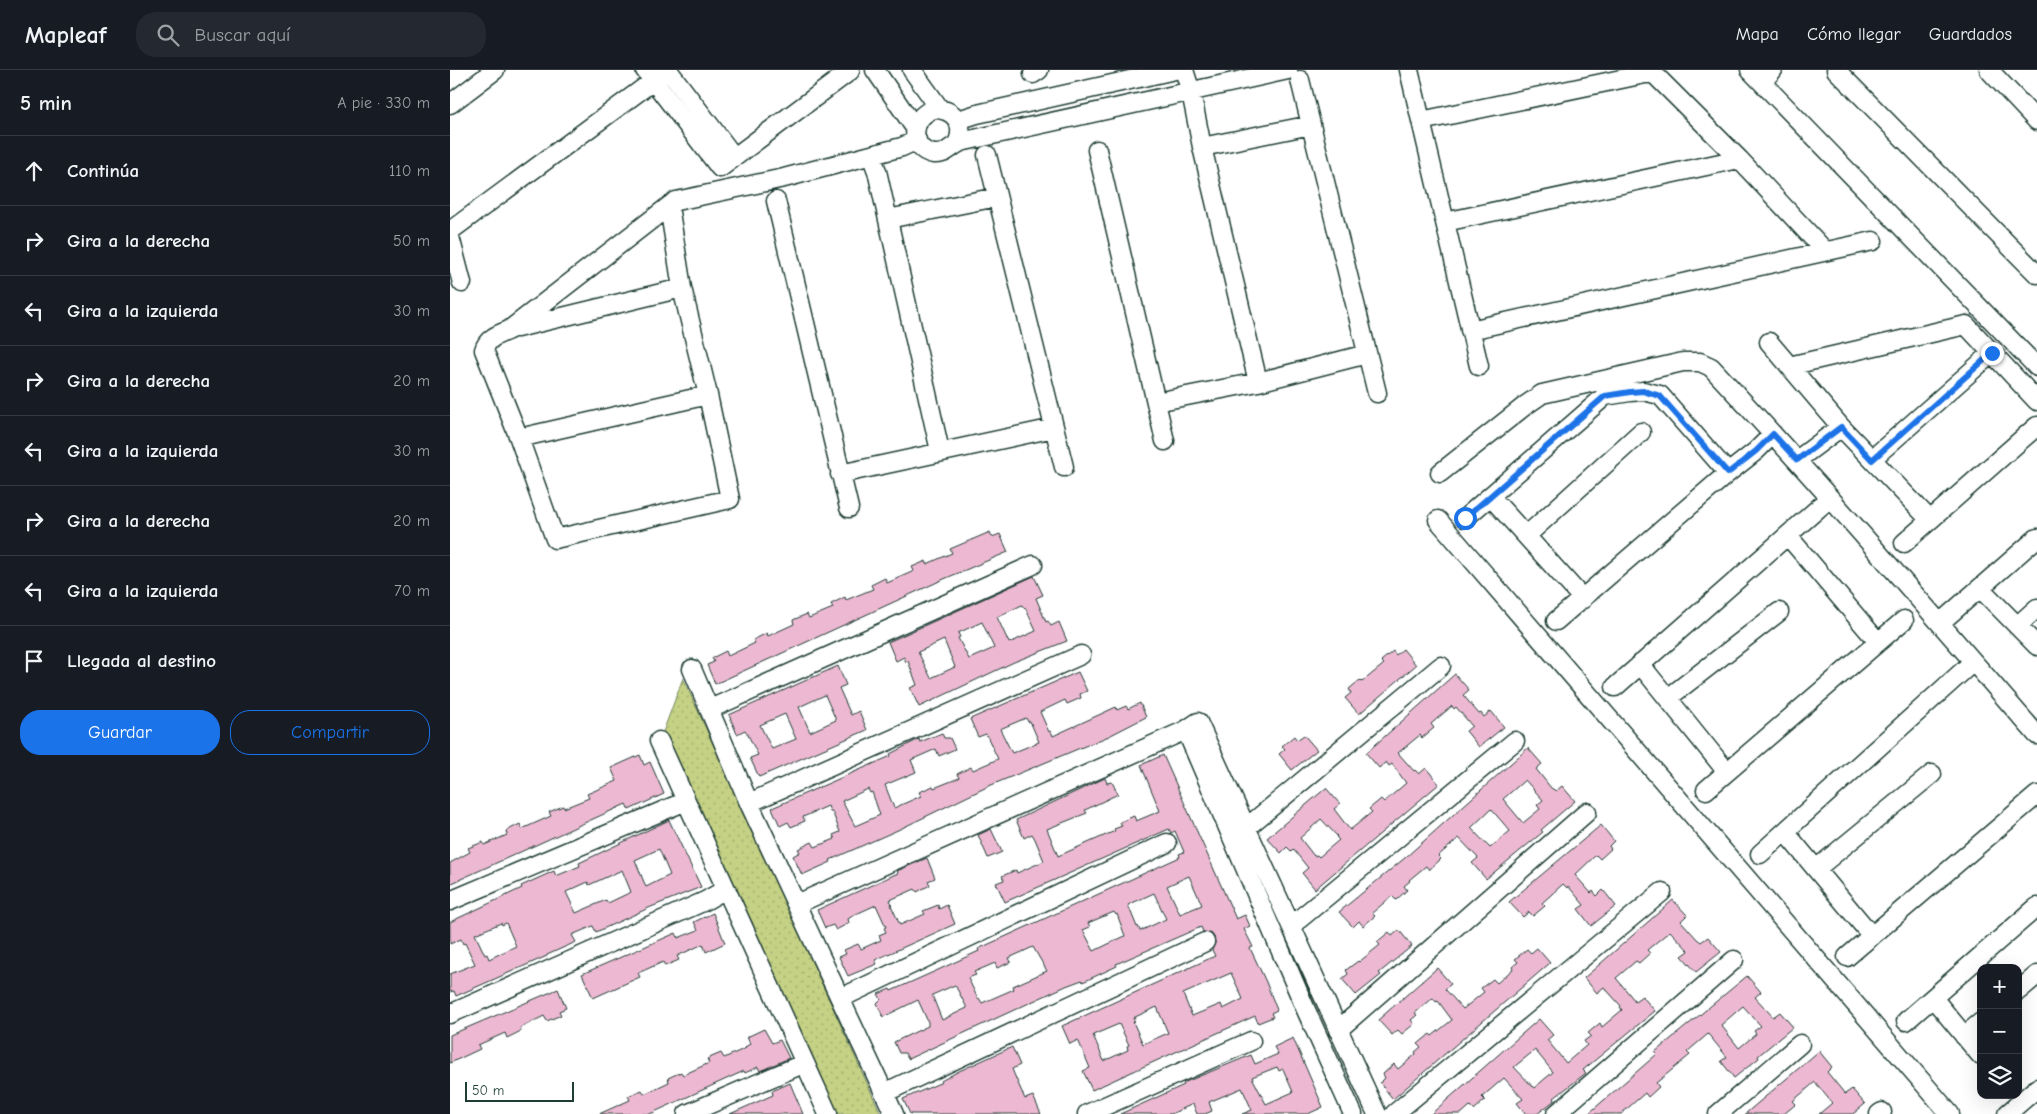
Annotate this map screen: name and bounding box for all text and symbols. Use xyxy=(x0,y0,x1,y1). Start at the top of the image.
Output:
search box xyxy=(136,12,486,57)
text: Mapleaf xyxy=(25,21,106,49)
icon: search xyxy=(154,21,182,49)
text: Buscar aquí xyxy=(194,24,290,46)
text: Mapa xyxy=(1736,24,1779,45)
text: Cómo llegar xyxy=(1807,24,1901,45)
text: Guardados xyxy=(1929,24,2012,45)
text: 5 min xyxy=(20,91,72,115)
text: A pie · 330 m xyxy=(337,94,430,112)
icon: ahead xyxy=(20,157,48,185)
text: Continúa xyxy=(67,160,139,182)
text: 110 m xyxy=(389,162,430,180)
icon: right xyxy=(20,227,48,255)
text: Gira a la derecha xyxy=(67,230,210,252)
text: 50 m xyxy=(393,232,430,250)
icon: left xyxy=(20,297,48,325)
text: Gira a la izquierda xyxy=(67,300,218,322)
text: 30 m xyxy=(394,302,430,320)
route end xyxy=(1981,342,2004,365)
icon: right xyxy=(20,367,48,395)
text: Gira a la derecha xyxy=(67,370,210,392)
text: 20 m xyxy=(393,372,430,390)
icon: left xyxy=(20,437,48,465)
text: Gira a la izquierda xyxy=(67,440,218,462)
text: 30 m xyxy=(394,442,430,460)
icon: right xyxy=(20,507,48,535)
route start xyxy=(1454,507,1477,530)
text: Gira a la derecha xyxy=(67,510,210,532)
text: 20 m xyxy=(393,512,430,530)
icon: left xyxy=(20,577,48,605)
text: Gira a la izquierda xyxy=(67,580,218,602)
text: 70 m xyxy=(394,582,430,600)
icon: arrive xyxy=(20,647,48,675)
text: Llegada al destino xyxy=(67,650,216,672)
button: Guardar xyxy=(20,710,220,755)
button: Compartir xyxy=(230,710,430,755)
map controls xyxy=(1977,964,2022,1099)
button: + xyxy=(1977,964,2022,1009)
button: − xyxy=(1977,1009,2022,1054)
button: layers xyxy=(1977,1054,2022,1099)
scale bar xyxy=(465,1079,574,1102)
text: 50 m xyxy=(472,1082,504,1099)

